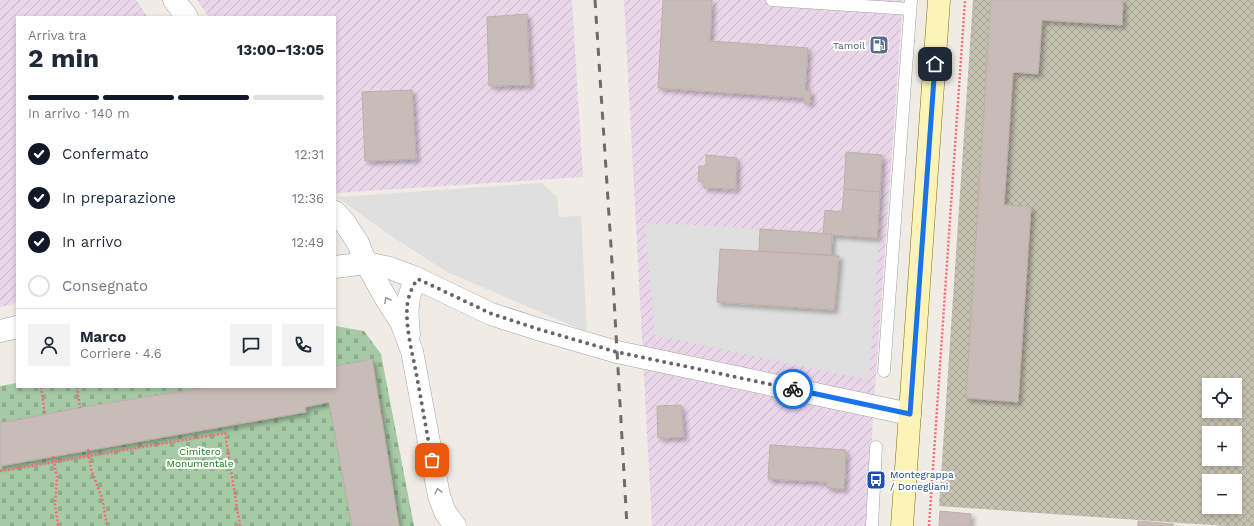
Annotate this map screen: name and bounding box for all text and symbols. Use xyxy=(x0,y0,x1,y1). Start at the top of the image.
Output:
text: Arriva tra xyxy=(28,28,86,43)
fuel station icon: Tamoil xyxy=(868,34,890,56)
place label: Tamoil xyxy=(833,40,865,51)
text: 13:00–13:05 xyxy=(237,41,324,59)
text: 2 min xyxy=(28,43,99,73)
pin xyxy=(918,47,952,81)
icon: home xyxy=(924,53,946,75)
text: In arrivo · 140 m xyxy=(28,106,130,121)
icon: check xyxy=(28,143,50,165)
text: Confermato xyxy=(62,145,149,163)
text: 12:31 xyxy=(295,147,324,162)
icon: check xyxy=(28,187,50,209)
text: In preparazione xyxy=(62,189,176,207)
text: 12:36 xyxy=(292,191,324,206)
icon: check xyxy=(28,231,50,253)
text: In arrivo xyxy=(62,233,122,251)
text: 12:49 xyxy=(292,235,324,250)
text: Consegnato xyxy=(62,277,148,295)
one-way arrow xyxy=(384,297,391,304)
button: person xyxy=(28,324,70,366)
button: chat xyxy=(230,324,272,366)
button: phone xyxy=(282,324,324,366)
text: Marco xyxy=(80,328,126,346)
text: Corriere · 4.6 xyxy=(80,346,162,361)
courier xyxy=(773,369,813,409)
icon: bike xyxy=(782,378,804,400)
map controls xyxy=(1202,378,1242,514)
button: locate xyxy=(1202,378,1242,418)
button: + xyxy=(1202,426,1242,466)
pin xyxy=(415,443,449,477)
park label: Cimitero Monumentale xyxy=(167,446,234,469)
icon: bag xyxy=(421,449,443,471)
bus stop icon: Montegrappa / Donegliani xyxy=(865,469,887,491)
place label: Montegrappa / Donegliani xyxy=(890,469,954,492)
button: − xyxy=(1202,474,1242,514)
one-way arrow xyxy=(435,488,443,495)

